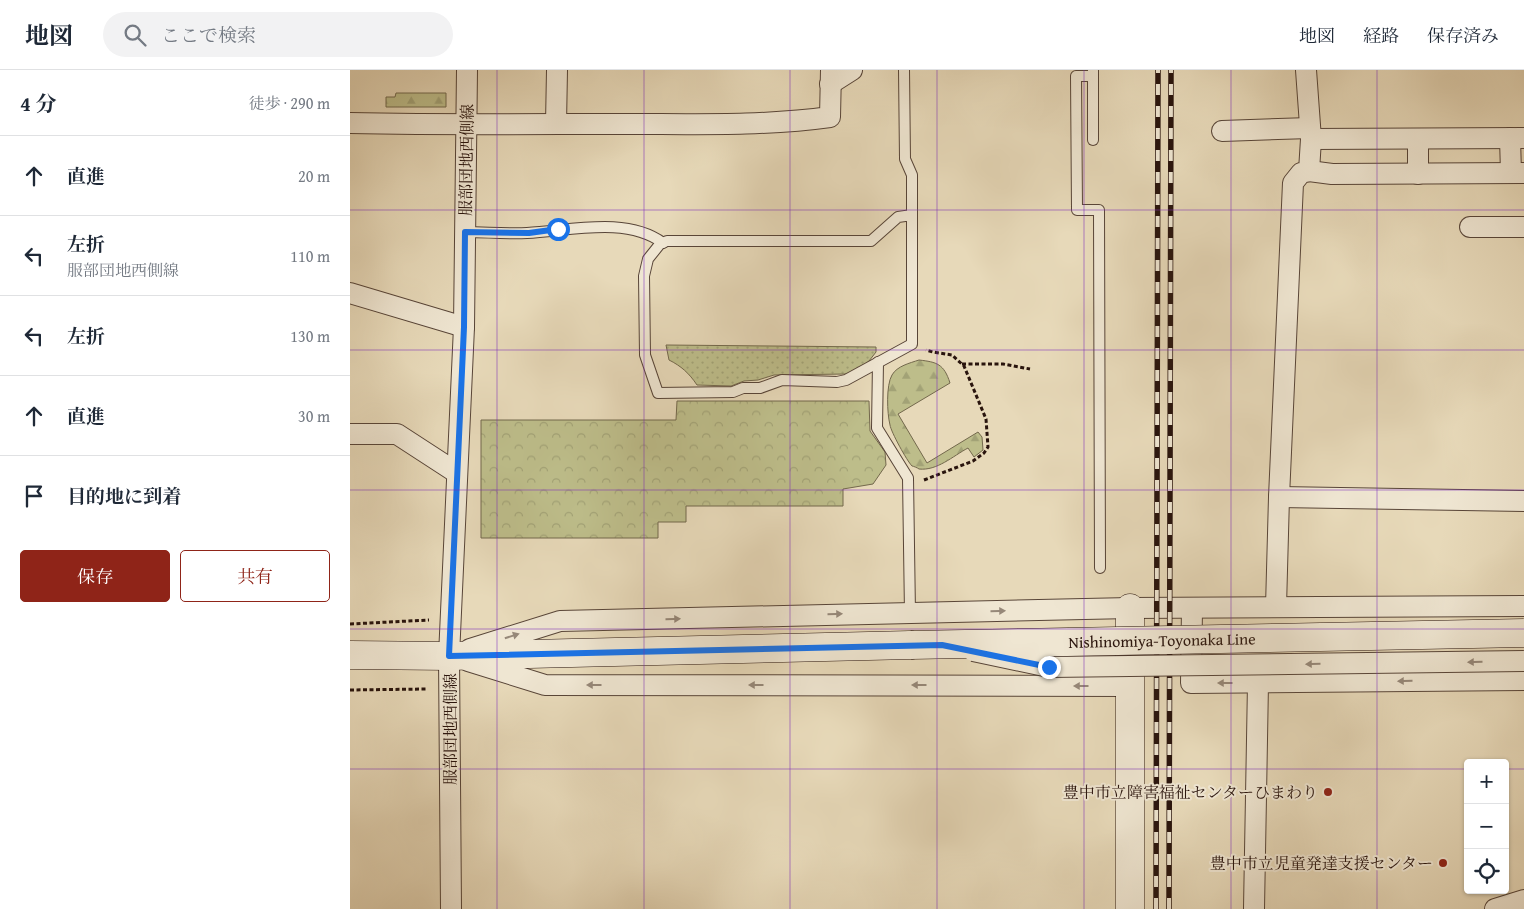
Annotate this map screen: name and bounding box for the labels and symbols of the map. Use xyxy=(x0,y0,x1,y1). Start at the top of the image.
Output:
street label: 服部団地西側線 xyxy=(453,104,479,216)
route start xyxy=(547,218,570,241)
one-way arrow xyxy=(990,607,1006,615)
one-way arrow xyxy=(827,610,843,618)
one-way arrow xyxy=(665,614,681,622)
street label: Nishinomiya-Toyonaka Line xyxy=(1068,626,1256,654)
one-way arrow xyxy=(505,632,520,640)
route end xyxy=(1038,656,1061,679)
one-way arrow xyxy=(1467,658,1483,666)
one-way arrow xyxy=(1305,660,1321,668)
street label: 服部団地西側線 xyxy=(438,673,462,785)
one-way arrow xyxy=(1397,677,1413,685)
one-way arrow xyxy=(1217,679,1233,687)
one-way arrow xyxy=(586,681,602,689)
one-way arrow xyxy=(748,681,764,689)
one-way arrow xyxy=(911,681,927,689)
one-way arrow xyxy=(1073,682,1089,690)
place label: 豊中市立障害福祉センターひまわり xyxy=(1063,780,1318,804)
marker: 豊中市立障害福祉センターひまわり xyxy=(1322,786,1334,798)
place label: 豊中市立児童発達支援センター xyxy=(1210,851,1433,875)
marker: 豊中市立児童発達支援センター xyxy=(1437,857,1449,869)

